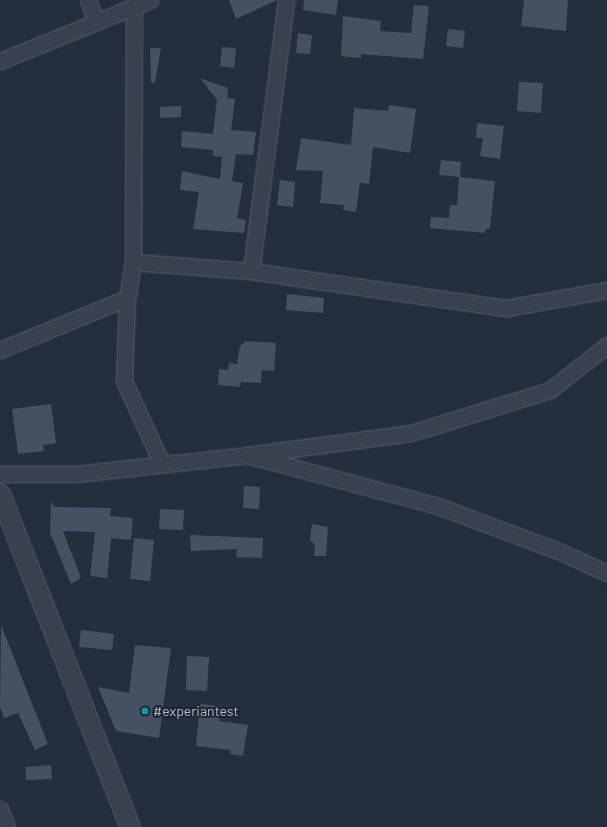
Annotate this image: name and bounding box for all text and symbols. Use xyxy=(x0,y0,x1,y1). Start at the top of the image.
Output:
place label: #experiantest xyxy=(153,703,239,719)
marker: #experiantest xyxy=(140,706,150,716)

